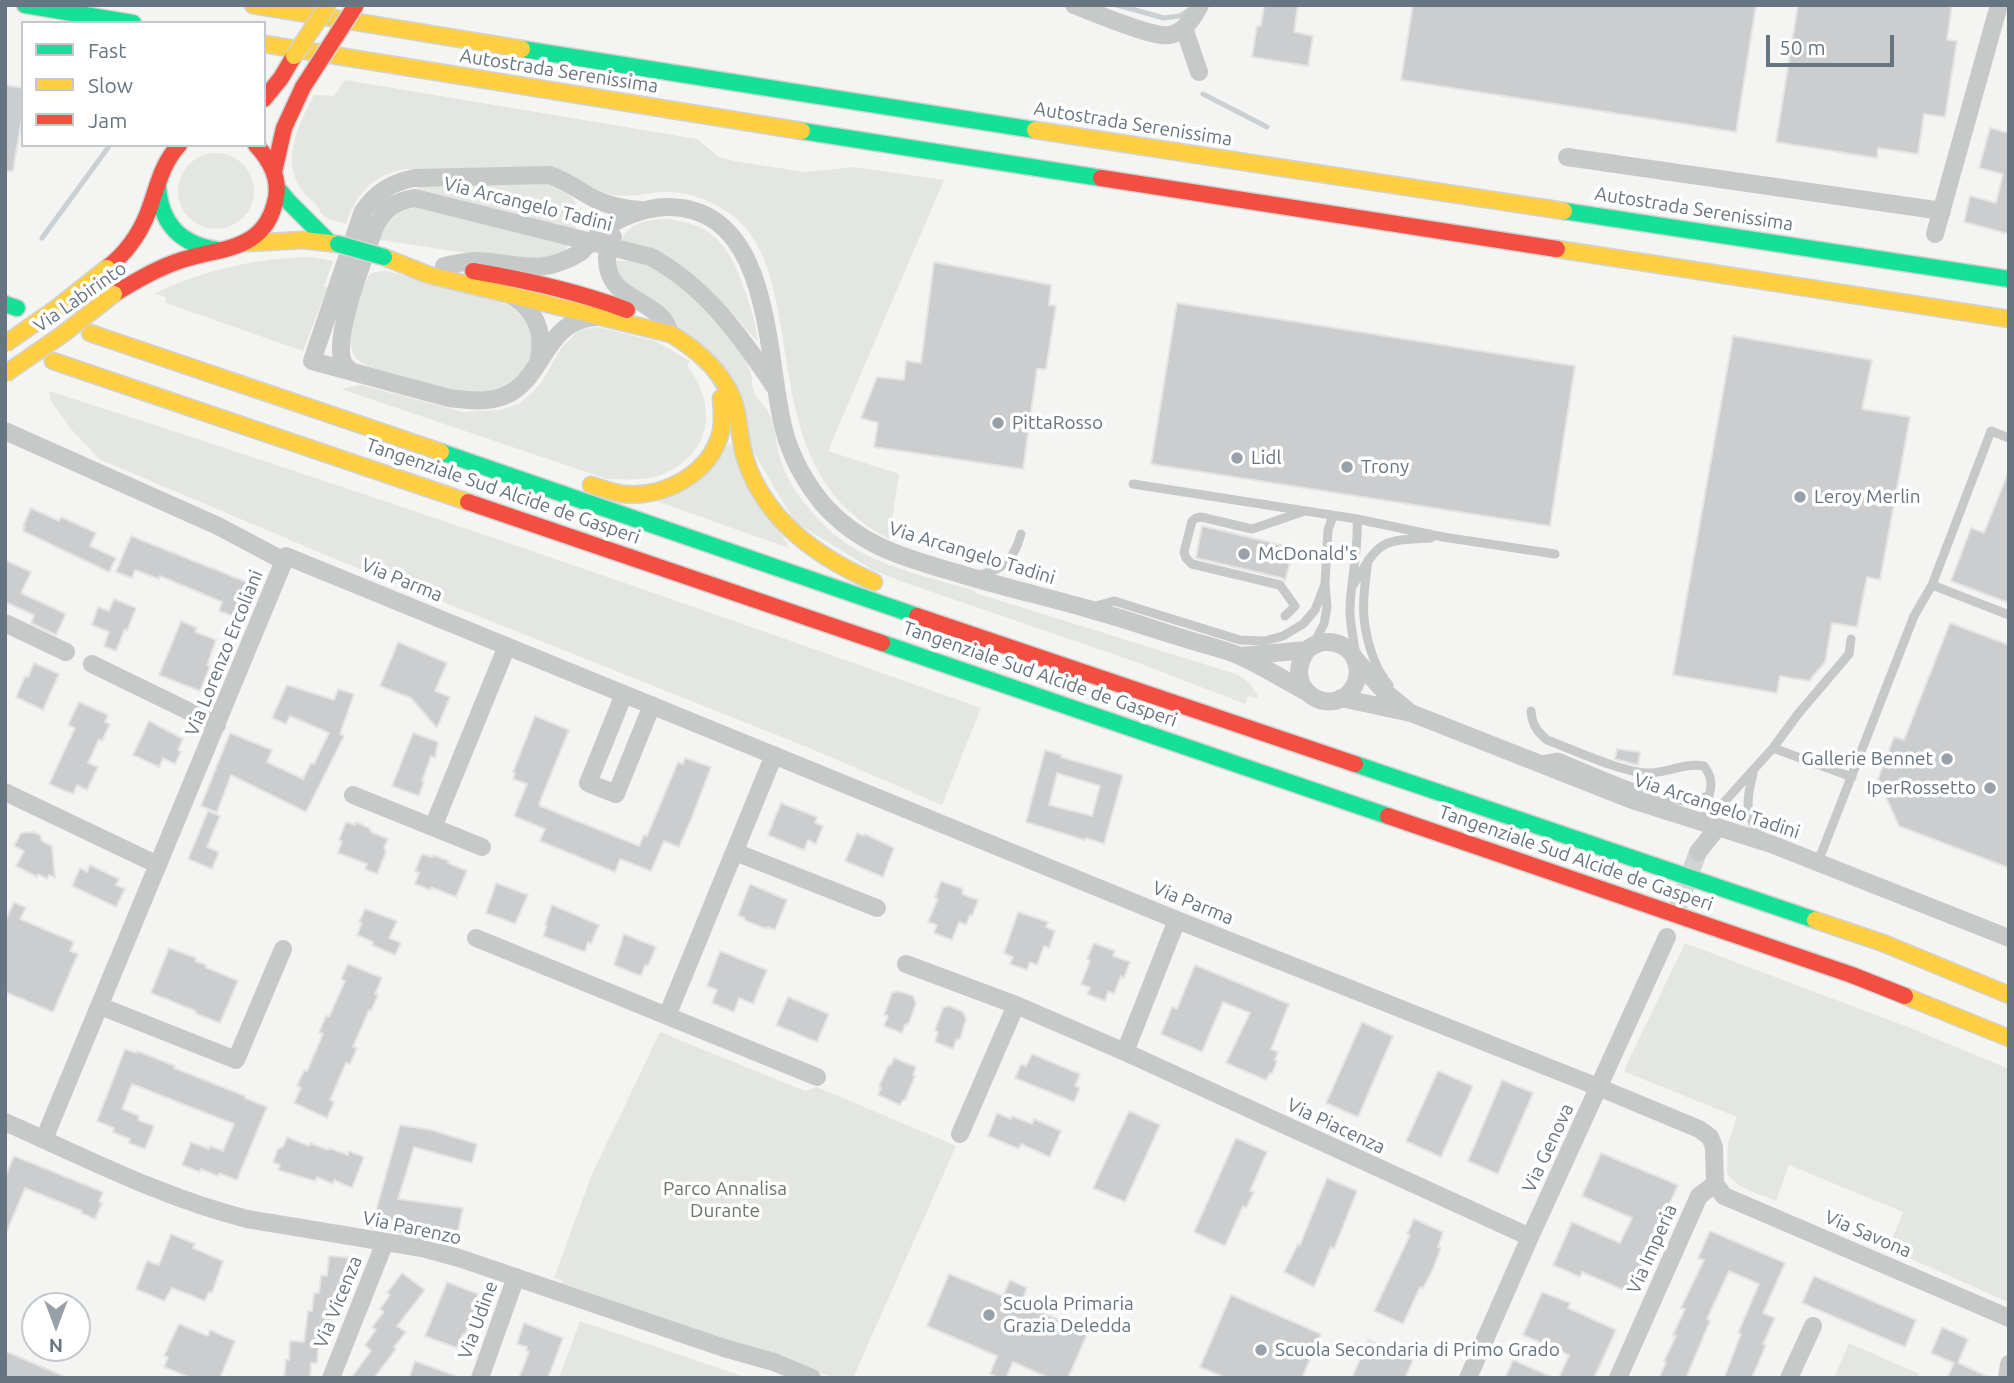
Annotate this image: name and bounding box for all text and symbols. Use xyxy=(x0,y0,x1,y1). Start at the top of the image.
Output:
legend xyxy=(21,21,266,147)
scale bar xyxy=(1769,21,1897,65)
text: 50 m xyxy=(1779,35,1826,59)
text: Fast xyxy=(88,38,126,62)
street label: Autostrada Serenissima xyxy=(458,44,660,98)
text: Slow xyxy=(88,73,133,97)
street label: Autostrada Serenissima xyxy=(1032,97,1234,151)
text: Jam xyxy=(88,108,127,132)
street label: Via Arcangelo Tadini xyxy=(441,172,615,236)
street label: Autostrada Serenissima xyxy=(1593,182,1795,236)
street label: Via Labirinto xyxy=(29,257,131,337)
place label: PittaRosso xyxy=(1012,412,1103,434)
marker: PittaRosso xyxy=(990,415,1006,431)
street label: Tangenziale Sud Alcide de Gasperi xyxy=(363,433,643,549)
place label: Lidl xyxy=(1251,447,1281,469)
marker: Lidl xyxy=(1229,450,1245,466)
place label: Trony xyxy=(1361,456,1409,478)
marker: Trony xyxy=(1339,459,1355,475)
place label: Leroy Merlin xyxy=(1814,486,1921,508)
marker: Leroy Merlin xyxy=(1792,489,1808,505)
street label: Via Arcangelo Tadini xyxy=(886,517,1058,589)
place label: McDonald's xyxy=(1258,543,1357,565)
marker: McDonald's xyxy=(1236,546,1252,562)
street label: Via Parma xyxy=(358,553,446,607)
street label: Via Lorenzo Ercoliani xyxy=(180,567,268,739)
street label: Tangenziale Sud Alcide de Gasperi xyxy=(900,616,1180,732)
place label: Gallerie Bennet xyxy=(1801,748,1933,770)
marker: Gallerie Bennet xyxy=(1939,751,1955,767)
street label: Via Arcangelo Tadini xyxy=(1631,768,1803,844)
place label: IperRossetto xyxy=(1866,777,1976,799)
marker: IperRossetto xyxy=(1982,780,1998,796)
street label: Tangenziale Sud Alcide de Gasperi xyxy=(1436,800,1716,916)
street label: Via Parma xyxy=(1149,876,1237,930)
street label: Via Piacenza xyxy=(1283,1093,1389,1159)
street label: Via Genova xyxy=(1518,1100,1578,1196)
park label: Parco Annalisa Durante xyxy=(663,1178,787,1222)
street label: Via Imperia xyxy=(1622,1201,1682,1297)
street label: Via Parenzo xyxy=(360,1206,464,1250)
street label: Via Savona xyxy=(1821,1206,1915,1262)
street label: Via Vicenza xyxy=(309,1253,367,1351)
street label: Via Udine xyxy=(453,1278,503,1362)
north arrow xyxy=(21,1292,91,1362)
place label: Scuola Primaria Grazia Deledda xyxy=(1003,1293,1134,1337)
marker: Scuola Primaria Grazia Deledda xyxy=(981,1307,997,1323)
text: N xyxy=(49,1335,63,1357)
place label: Scuola Secondaria di Primo Grado xyxy=(1275,1339,1560,1361)
marker: Scuola Secondaria di Primo Grado xyxy=(1253,1342,1269,1358)

